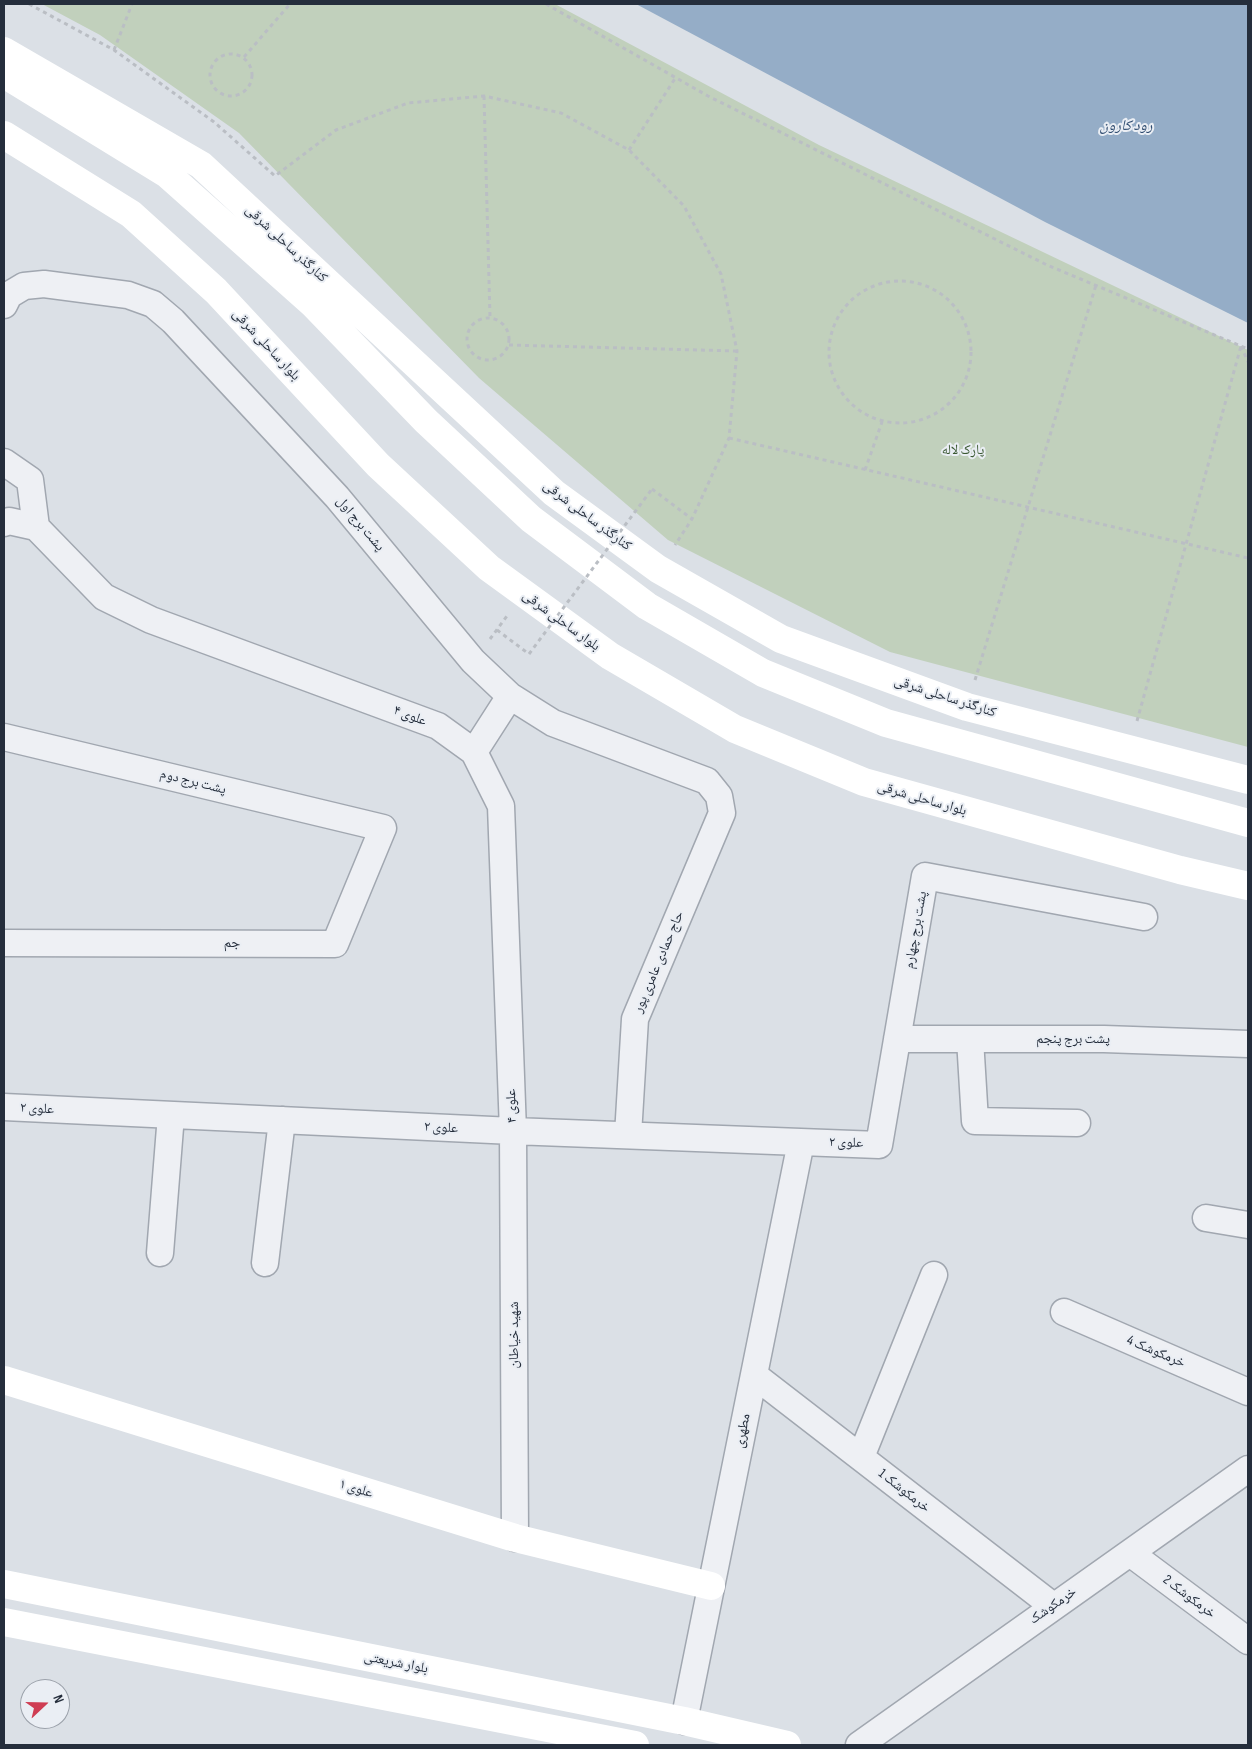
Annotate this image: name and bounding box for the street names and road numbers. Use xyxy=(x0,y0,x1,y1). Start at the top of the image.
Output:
street label: کنارگذر ساحلی شرقی xyxy=(241,202,331,286)
street label: بلوار ساحلی شرقی xyxy=(228,306,304,384)
street label: کنارگذر ساحلی شرقی xyxy=(540,477,634,555)
street label: پشت برج اول xyxy=(332,493,388,555)
street label: بلوار ساحلی شرقی xyxy=(519,587,603,655)
street label: کنارگذر ساحلی شرقی xyxy=(892,673,998,721)
street label: علوی ۴ xyxy=(391,702,429,730)
street label: پشت برج دوم xyxy=(158,766,228,798)
street label: بلوار ساحلی شرقی xyxy=(875,778,969,820)
street label: پشت برج چهارم xyxy=(901,890,931,970)
street label: حاج حمادی عامری پور xyxy=(630,909,688,1015)
street label: جم xyxy=(224,935,240,951)
street label: پشت برج پنجم xyxy=(1036,1031,1110,1047)
street label: علوی ۴ xyxy=(503,1089,521,1123)
street label: علوی ۲ xyxy=(19,1100,55,1118)
street label: علوی ۲ xyxy=(423,1119,459,1137)
street label: علوی ۲ xyxy=(829,1134,863,1152)
street label: شهید خیاطان xyxy=(506,1302,522,1368)
street label: خرمکوشک 4 xyxy=(1124,1332,1188,1372)
street label: مطهری xyxy=(731,1412,755,1450)
street label: خرمکوشک 1 xyxy=(875,1466,933,1516)
street label: علوی ۱ xyxy=(337,1476,375,1502)
street label: خرمکوشک 2 xyxy=(1159,1572,1219,1622)
street label: خرمکوشک xyxy=(1026,1584,1080,1628)
street label: بلوار شریعتی xyxy=(363,1649,429,1677)

